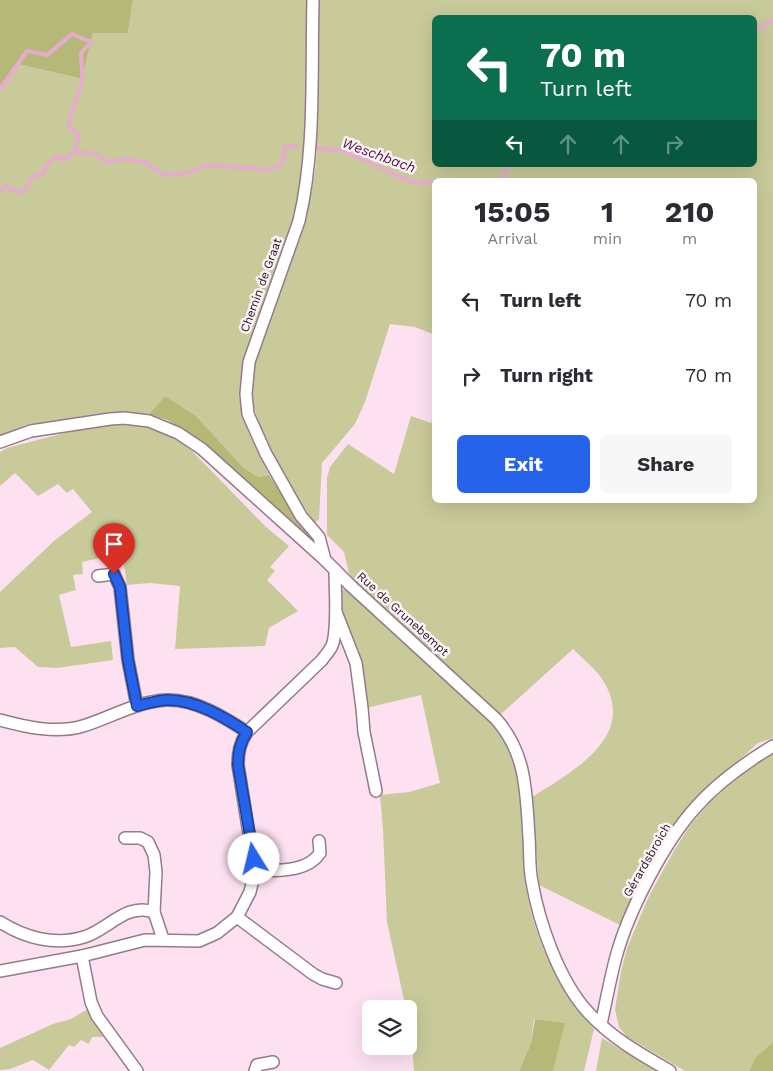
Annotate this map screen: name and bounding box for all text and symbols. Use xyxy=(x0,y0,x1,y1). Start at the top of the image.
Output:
text: 70 m xyxy=(540,34,626,76)
icon: left xyxy=(457,35,522,100)
text: Turn left xyxy=(540,76,632,101)
icon: left xyxy=(501,130,529,158)
icon: ahead xyxy=(554,130,582,158)
icon: ahead xyxy=(607,130,635,158)
icon: right xyxy=(660,130,688,158)
water label: Weschbach xyxy=(340,134,418,176)
text: 15:05 xyxy=(474,194,550,229)
text: 1 xyxy=(601,194,614,229)
text: 210 xyxy=(665,194,715,229)
text: Arrival xyxy=(487,229,537,248)
text: min xyxy=(593,229,622,248)
text: m xyxy=(682,229,697,248)
street label: Chemin de Graat xyxy=(237,236,285,334)
icon: left xyxy=(457,287,485,315)
text: Turn left xyxy=(500,289,581,312)
text: 70 m xyxy=(685,289,732,312)
icon: right xyxy=(457,362,485,390)
text: Turn right xyxy=(500,364,593,387)
text: 70 m xyxy=(685,364,732,387)
button: Exit xyxy=(457,435,590,493)
button: Share xyxy=(600,435,732,493)
pin xyxy=(93,523,135,574)
icon: arrive xyxy=(100,530,128,558)
street label: Rue de Grunebempt xyxy=(354,569,452,659)
street label: Gérardsbroich xyxy=(620,821,674,899)
position arrow xyxy=(227,832,279,884)
map controls xyxy=(362,1000,417,1055)
button: layers xyxy=(362,1000,417,1055)

